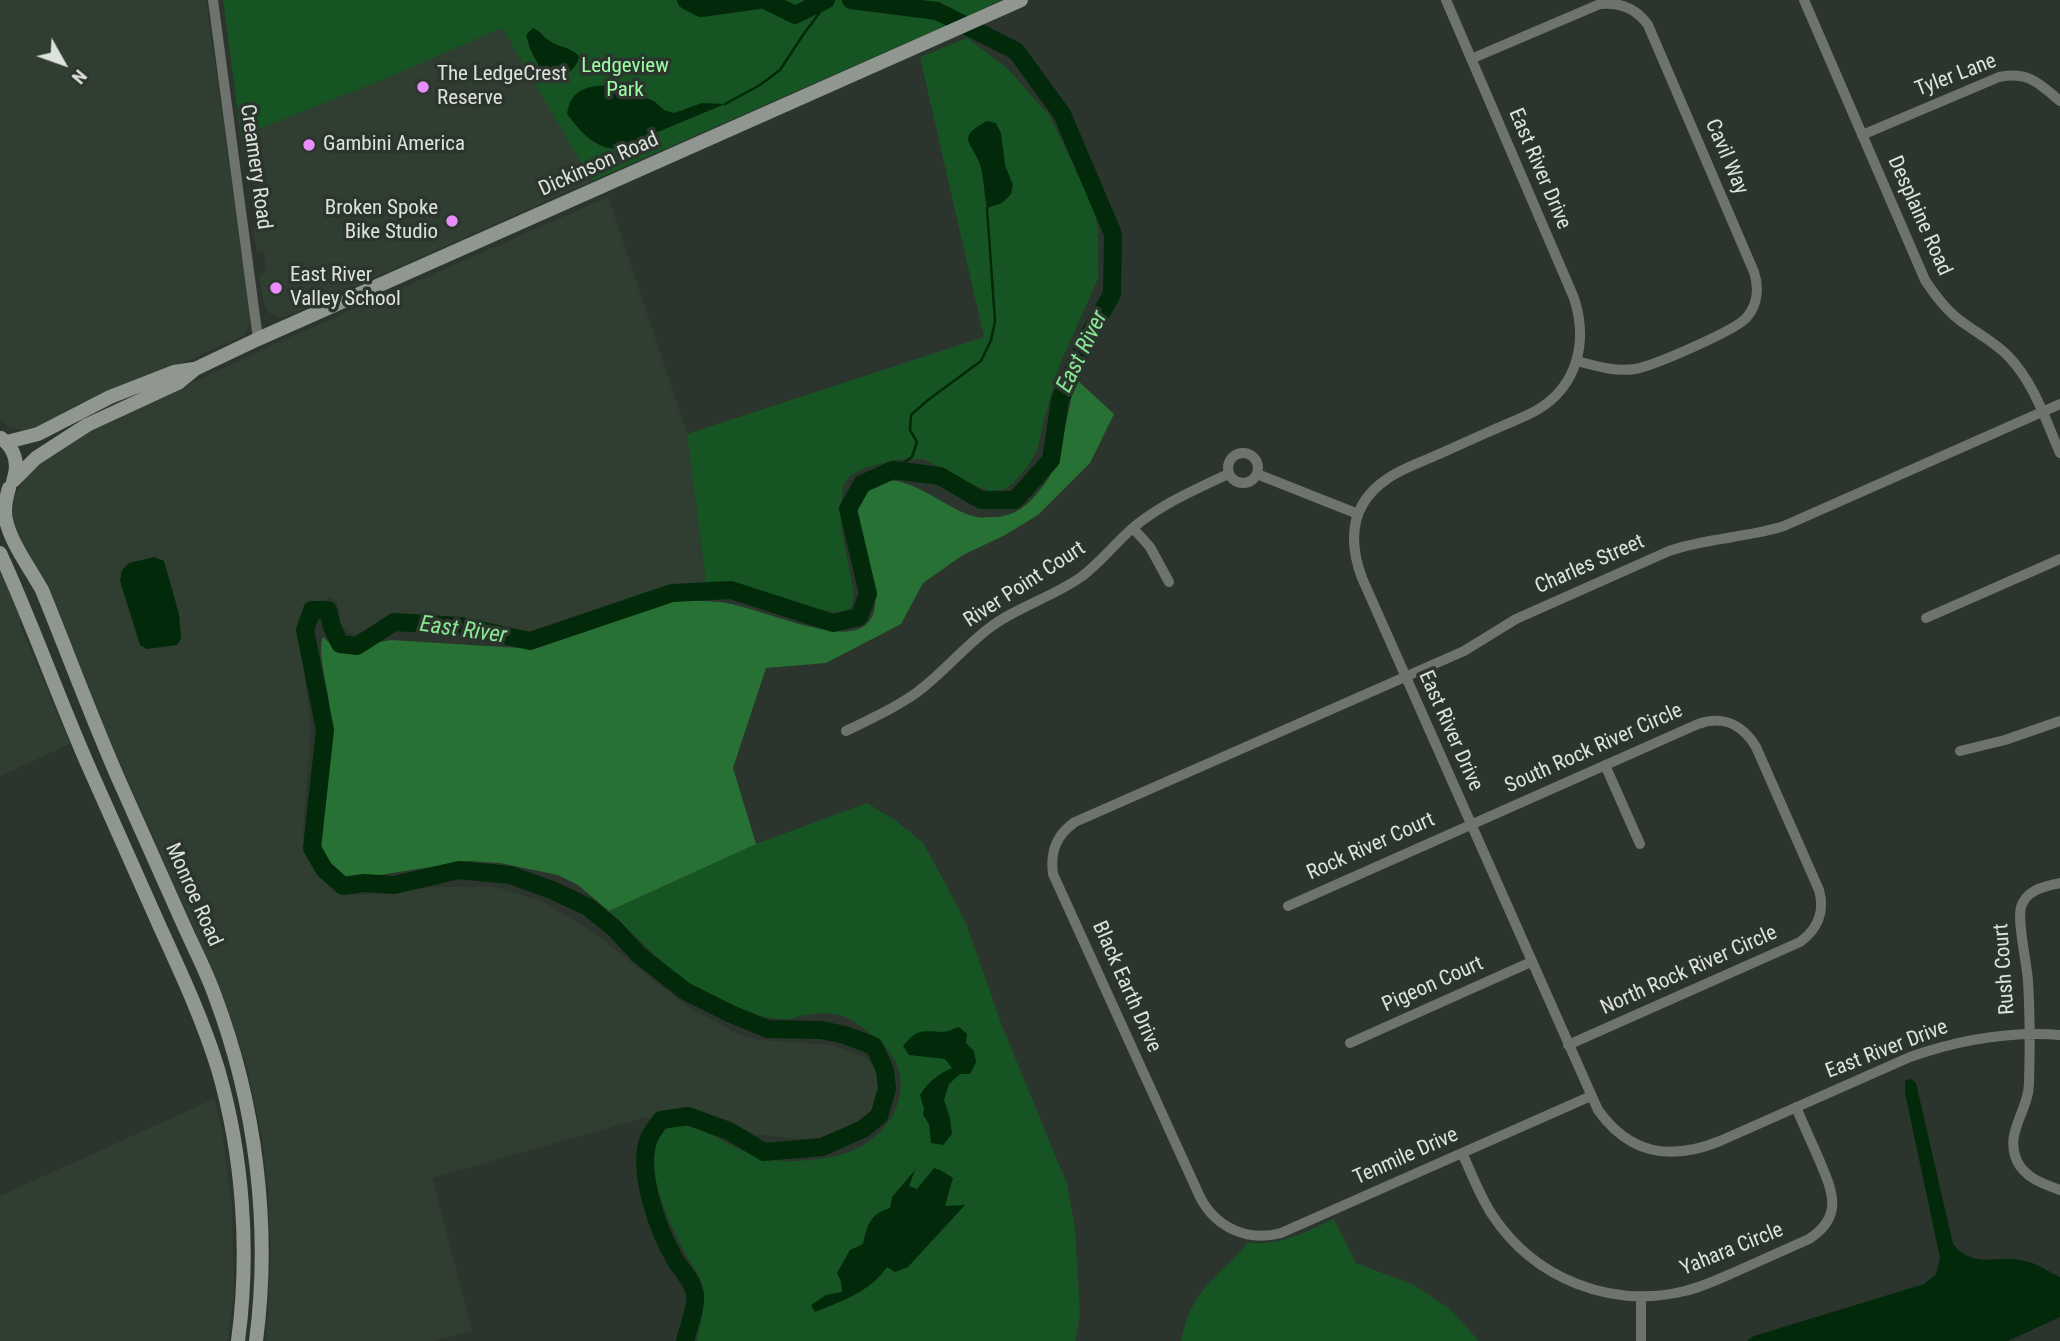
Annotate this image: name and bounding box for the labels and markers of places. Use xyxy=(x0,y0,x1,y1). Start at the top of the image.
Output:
place label: The LedgeCrest Reserve xyxy=(437,62,567,112)
marker: The LedgeCrest Reserve xyxy=(415,79,431,95)
place label: Gambini America xyxy=(323,132,465,158)
marker: Gambini America xyxy=(301,137,317,153)
place label: Broken Spoke Bike Studio xyxy=(325,196,438,246)
marker: Broken Spoke Bike Studio xyxy=(444,213,460,229)
place label: East River Valley School xyxy=(290,263,401,313)
marker: East River Valley School xyxy=(268,280,284,296)

